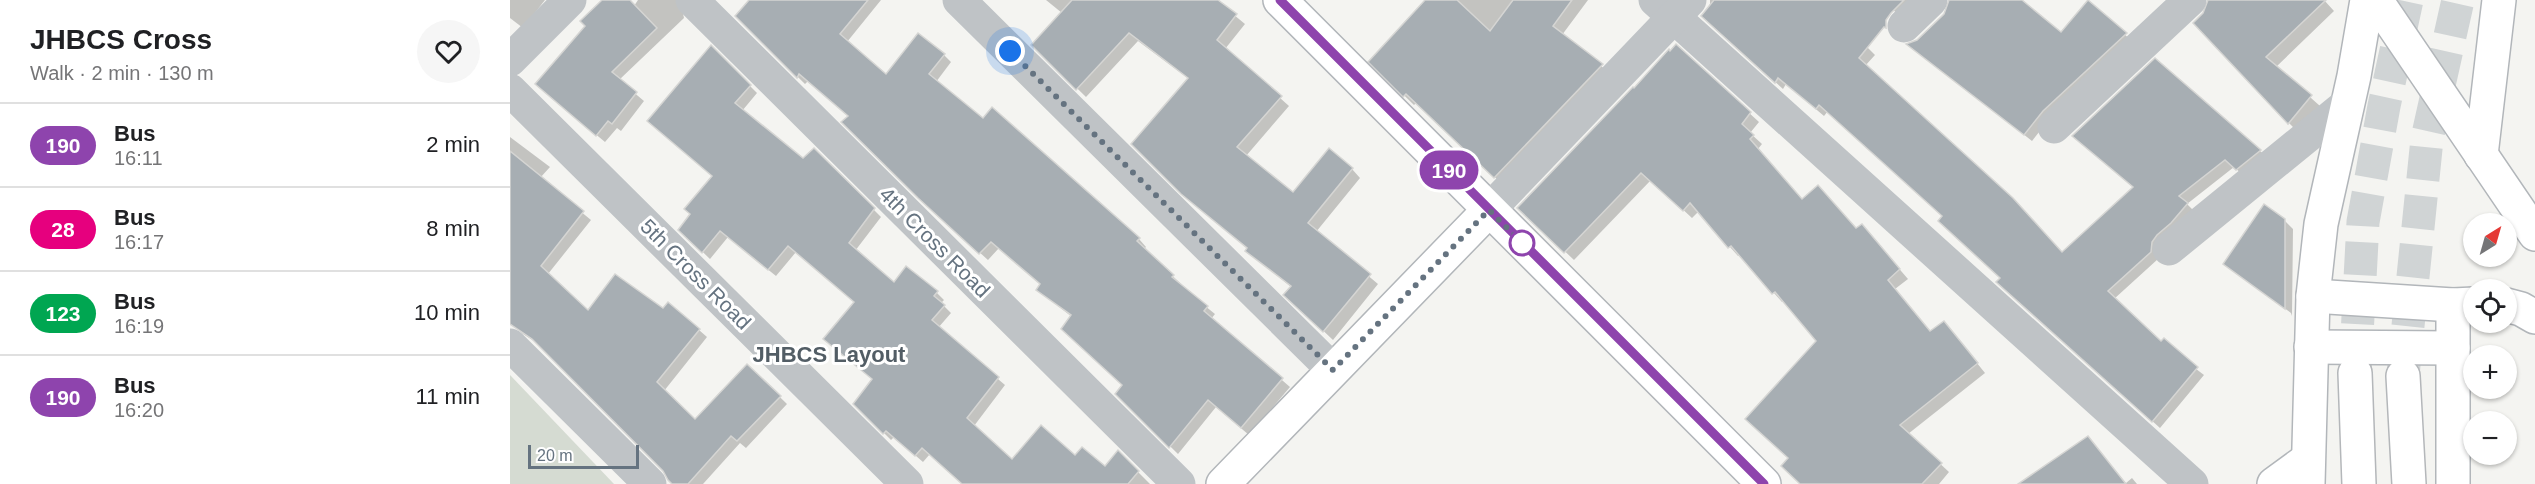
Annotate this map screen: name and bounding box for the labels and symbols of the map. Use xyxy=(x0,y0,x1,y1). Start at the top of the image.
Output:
your location xyxy=(995,36,1025,66)
line badge: 190 xyxy=(1414,150,1484,190)
street label: 4th Cross Road xyxy=(875,182,995,302)
north arrow xyxy=(2463,213,2517,267)
street label: 5th Cross Road xyxy=(636,214,756,334)
unlabelled marker xyxy=(1509,230,1535,256)
district label: JHBCS Layout xyxy=(753,342,906,367)
scale bar xyxy=(528,442,639,470)

